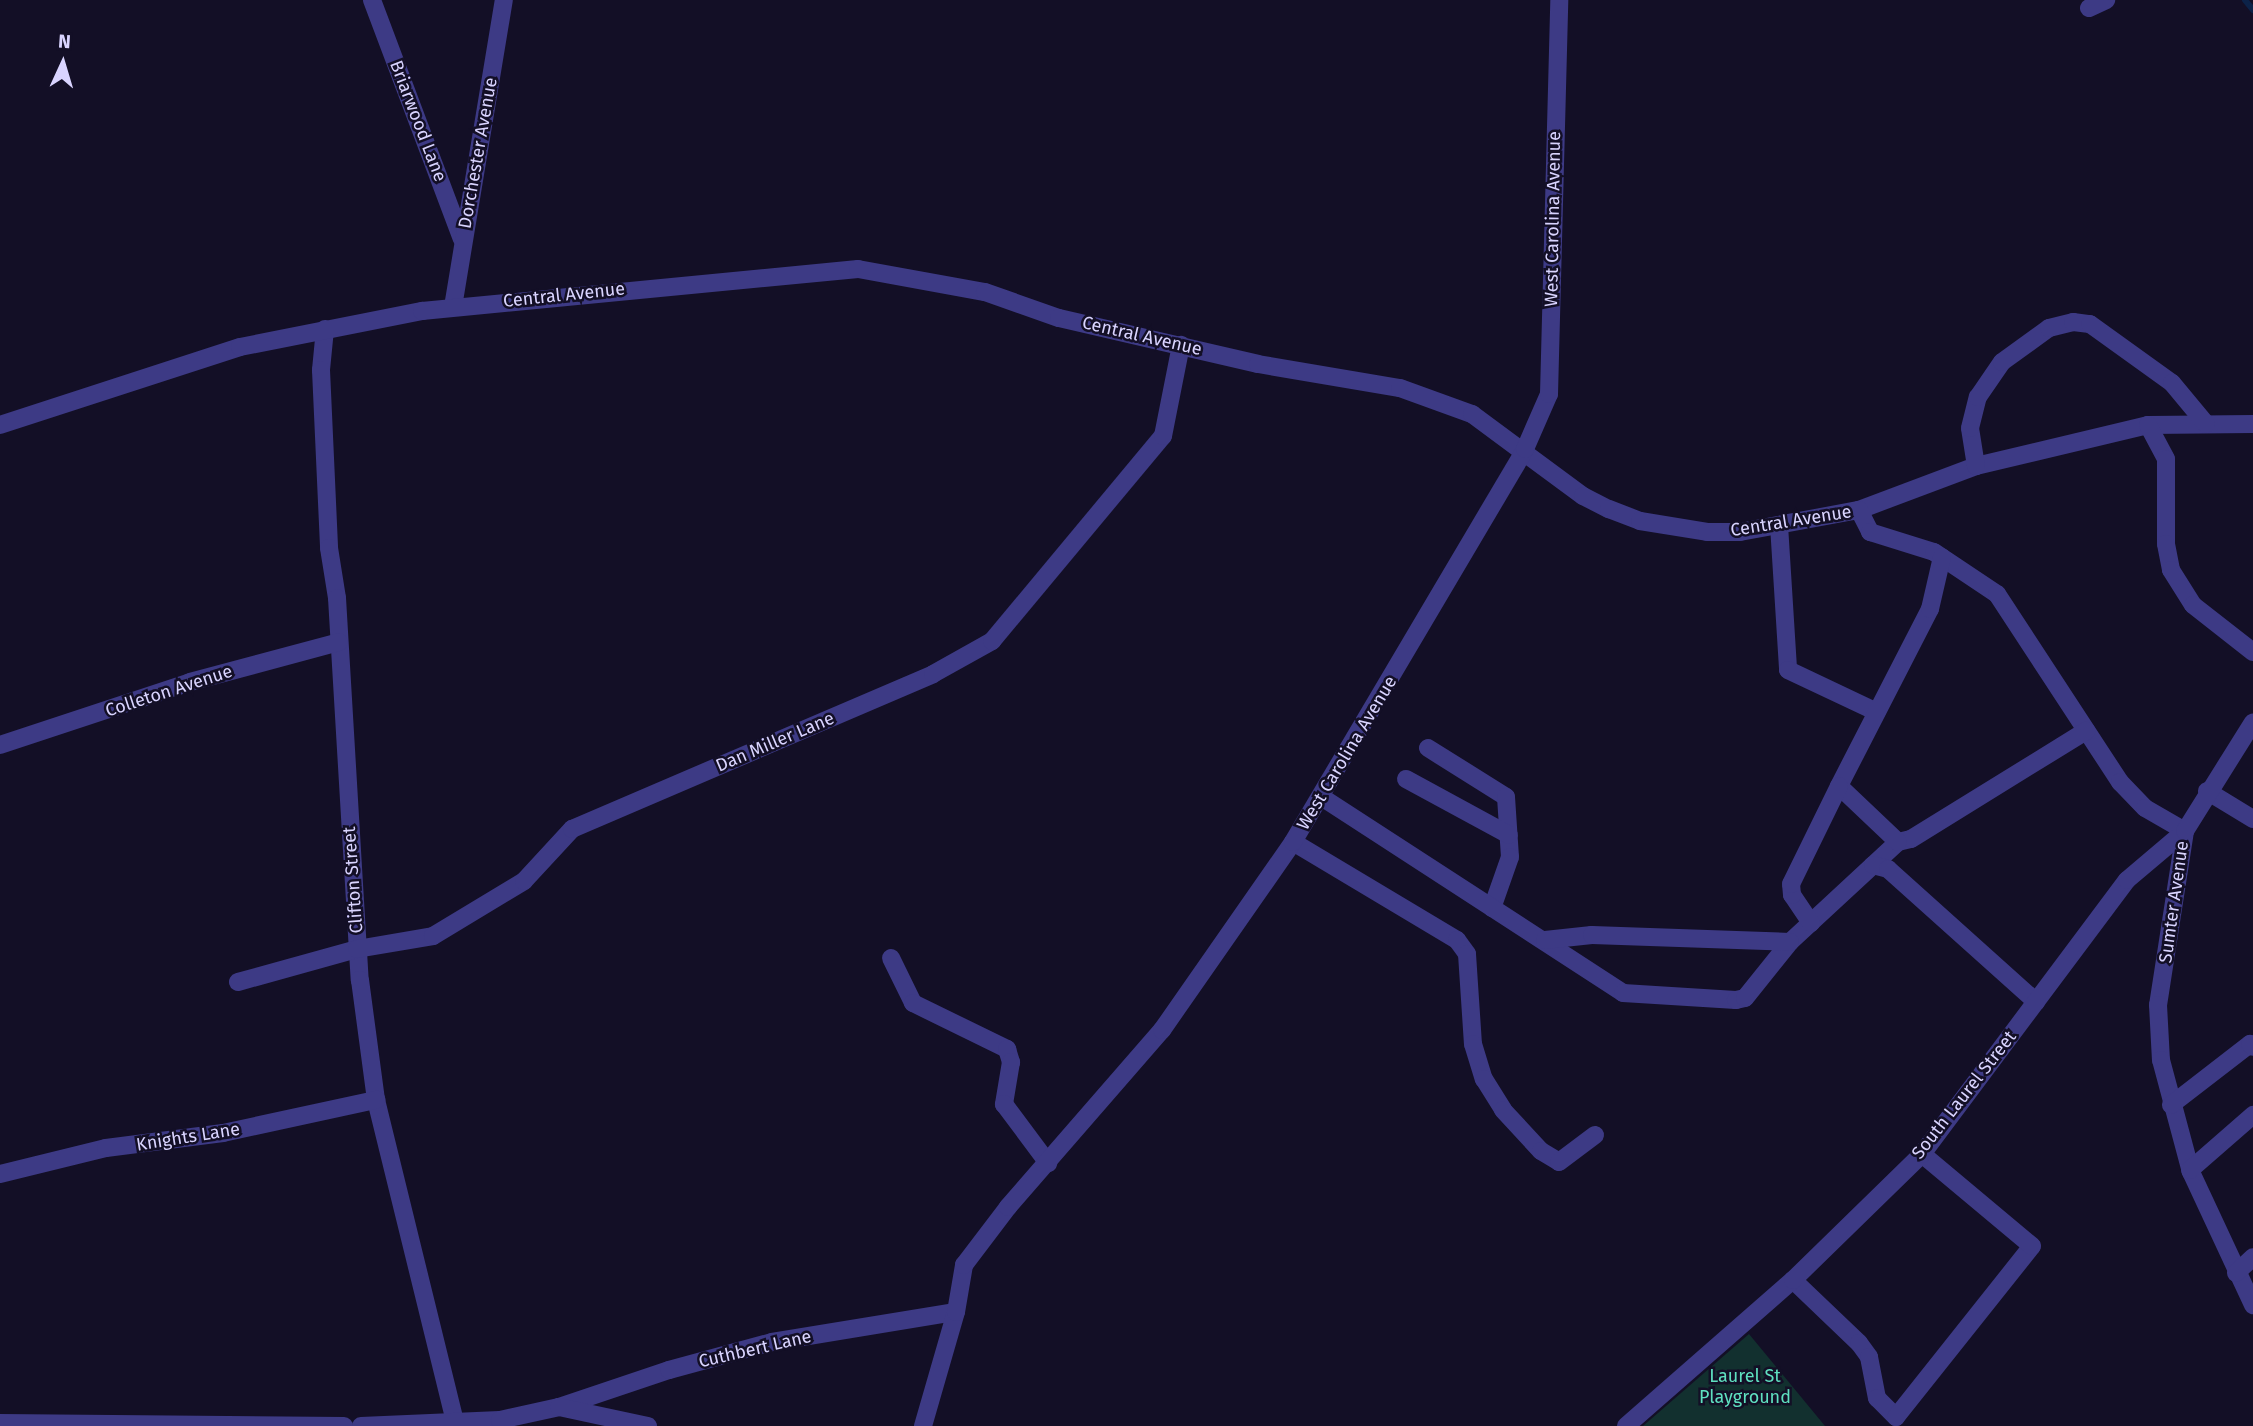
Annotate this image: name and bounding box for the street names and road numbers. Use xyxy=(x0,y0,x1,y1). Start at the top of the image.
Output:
street label: Briarwood Lane xyxy=(385,57,451,185)
street label: Dorchester Avenue xyxy=(454,76,502,230)
street label: West Carolina Avenue xyxy=(1541,131,1565,307)
street label: Central Avenue xyxy=(502,278,626,312)
street label: Central Avenue xyxy=(1080,312,1204,360)
street label: Central Avenue xyxy=(1729,501,1853,541)
street label: Colleton Avenue xyxy=(103,660,235,722)
street label: West Carolina Avenue xyxy=(1292,672,1402,834)
street label: Dan Miller Lane xyxy=(713,707,837,777)
street label: Clifton Street xyxy=(338,826,368,934)
street label: Sumter Avenue xyxy=(2155,839,2193,965)
street label: South Laurel Street xyxy=(1907,1027,2021,1163)
street label: Knights Lane xyxy=(135,1118,241,1156)
street label: Cuthbert Lane xyxy=(697,1326,813,1372)

